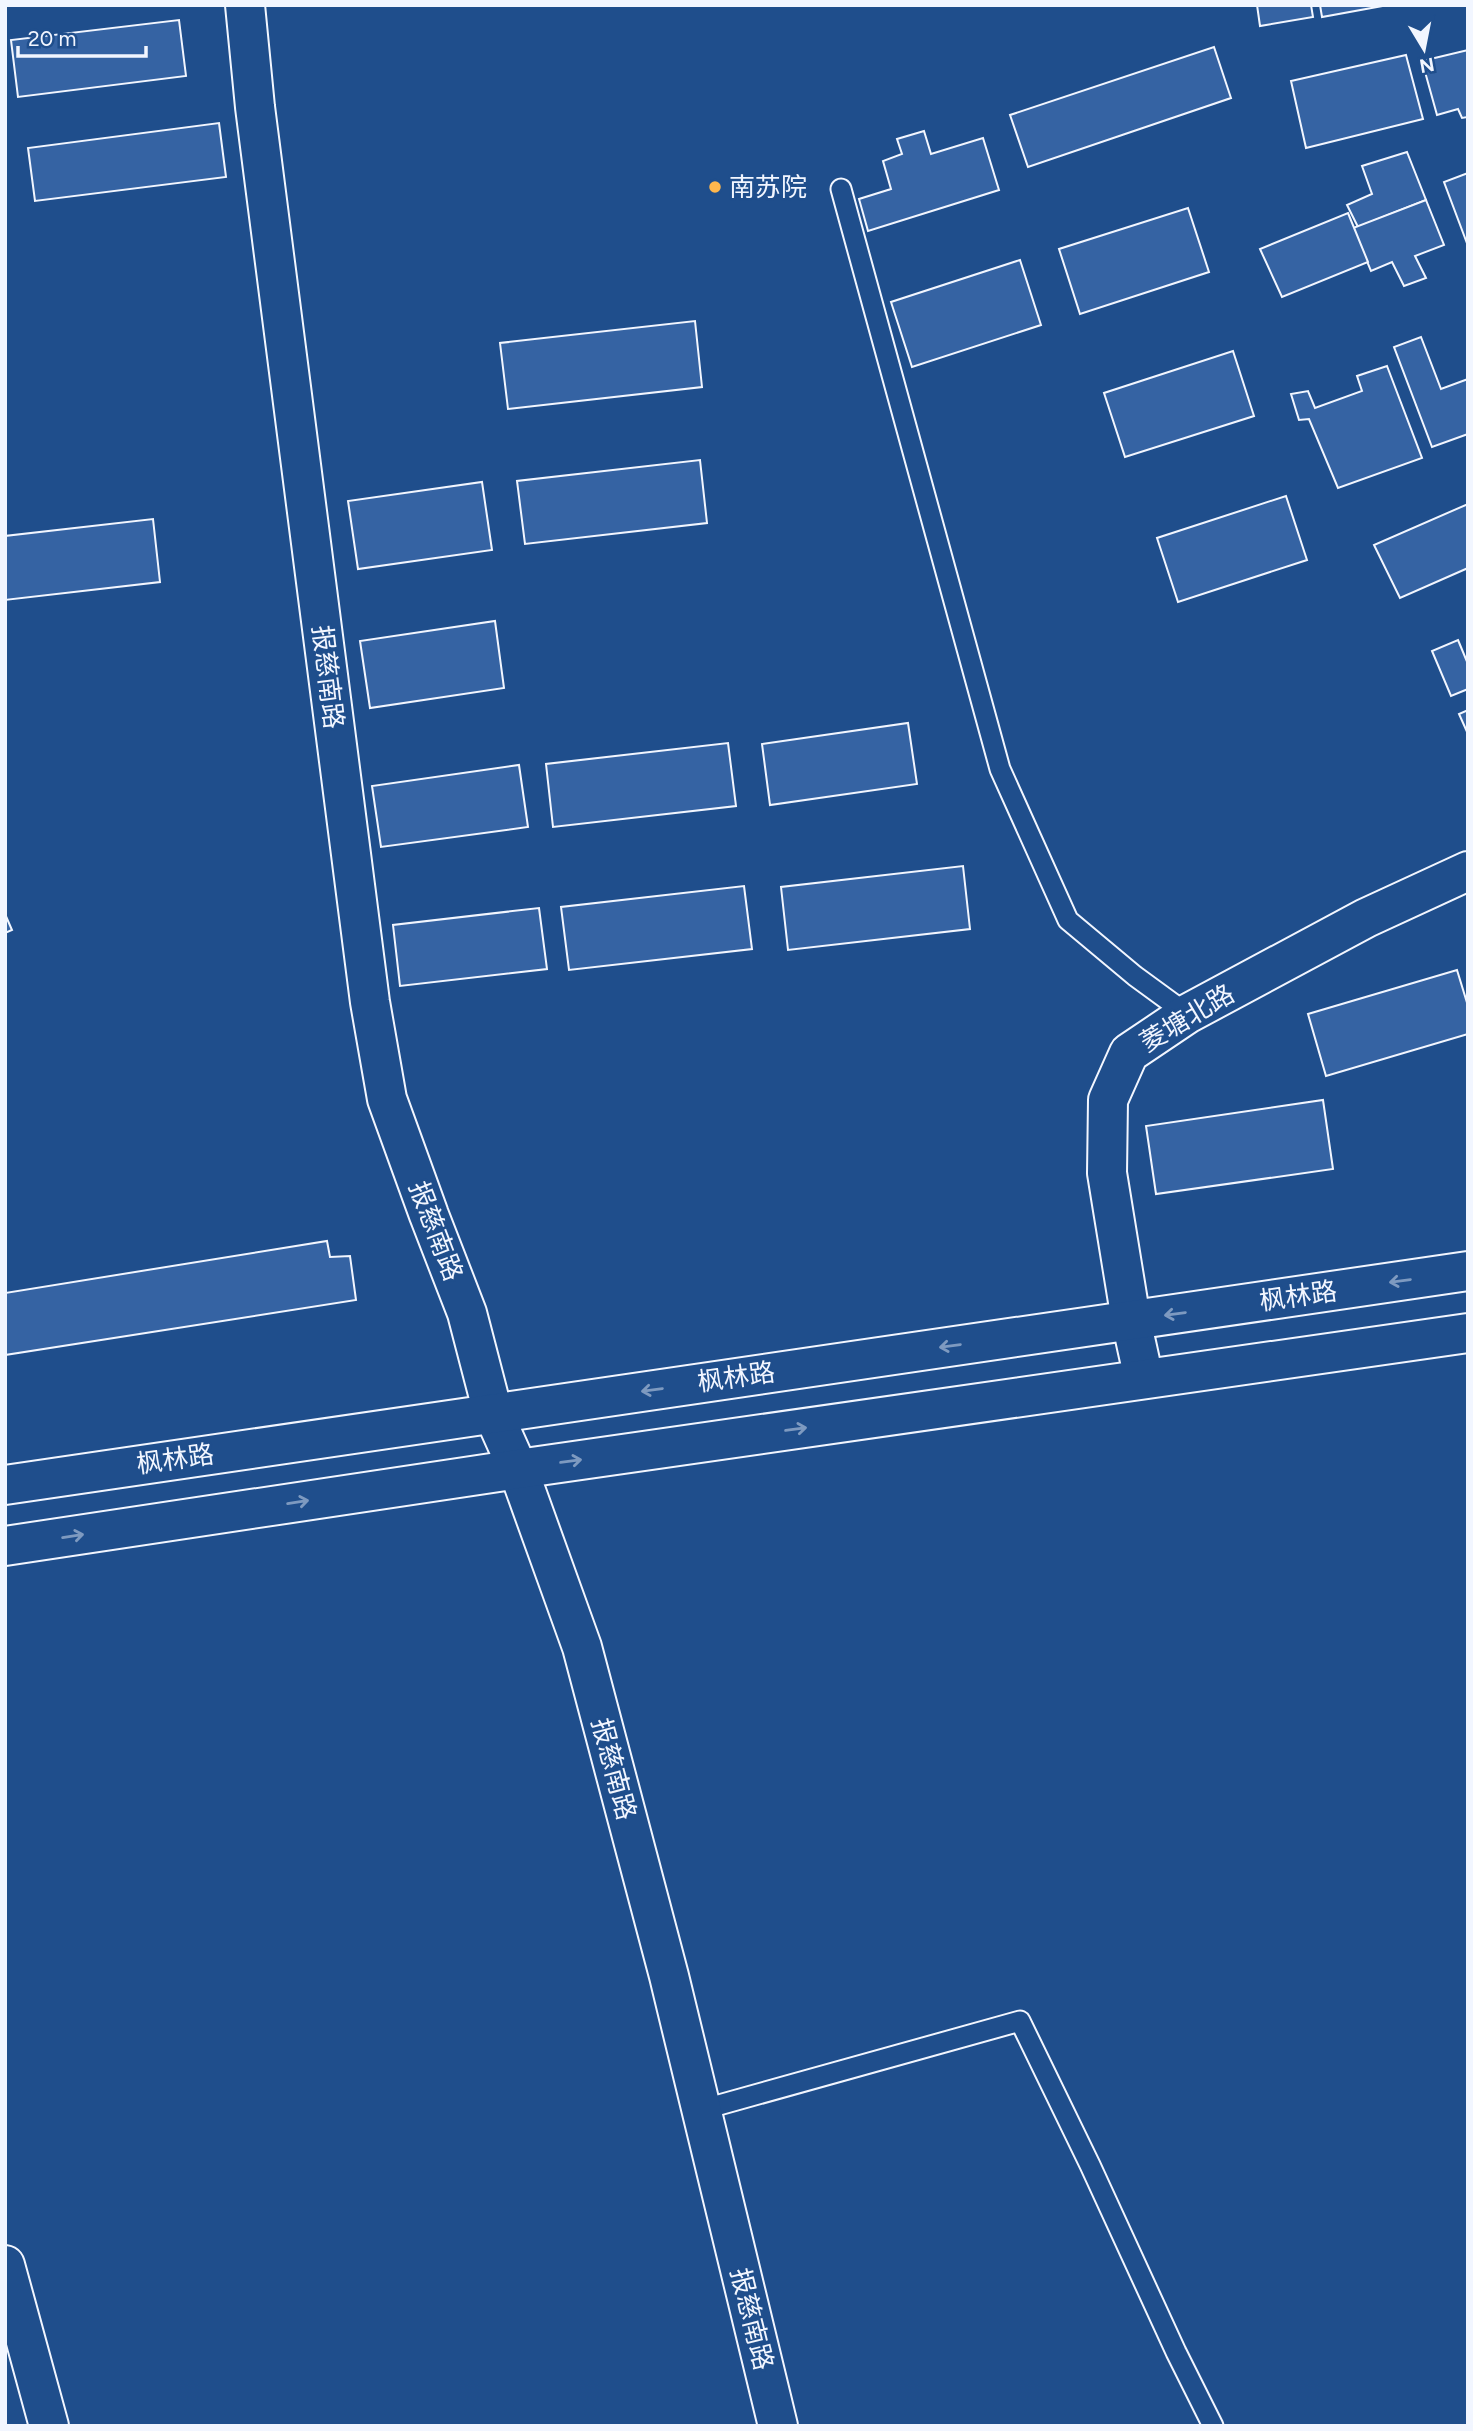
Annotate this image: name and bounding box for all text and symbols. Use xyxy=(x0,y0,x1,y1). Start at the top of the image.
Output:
scale bar xyxy=(18,14,145,58)
north arrow xyxy=(1389,14,1459,84)
text: 20 m xyxy=(28,26,76,51)
text: N xyxy=(1418,53,1436,78)
place label: 南苏院 xyxy=(729,171,807,203)
marker: 南苏院 xyxy=(707,179,723,195)
street label: 报慈南路 xyxy=(306,623,350,731)
street label: 菱塘北路 xyxy=(1134,977,1240,1059)
street label: 报慈南路 xyxy=(402,1177,470,1285)
street label: 枫林路 xyxy=(1257,1275,1339,1317)
one-way arrow xyxy=(1389,1275,1412,1288)
one-way arrow xyxy=(1164,1308,1187,1321)
one-way arrow xyxy=(939,1340,962,1353)
street label: 枫林路 xyxy=(695,1356,777,1398)
one-way arrow xyxy=(641,1383,664,1396)
one-way arrow xyxy=(785,1422,807,1435)
street label: 枫林路 xyxy=(134,1438,216,1480)
one-way arrow xyxy=(559,1454,582,1467)
one-way arrow xyxy=(286,1495,309,1508)
one-way arrow xyxy=(61,1529,84,1542)
street label: 报慈南路 xyxy=(585,1715,643,1823)
street label: 报慈南路 xyxy=(724,2265,780,2373)

